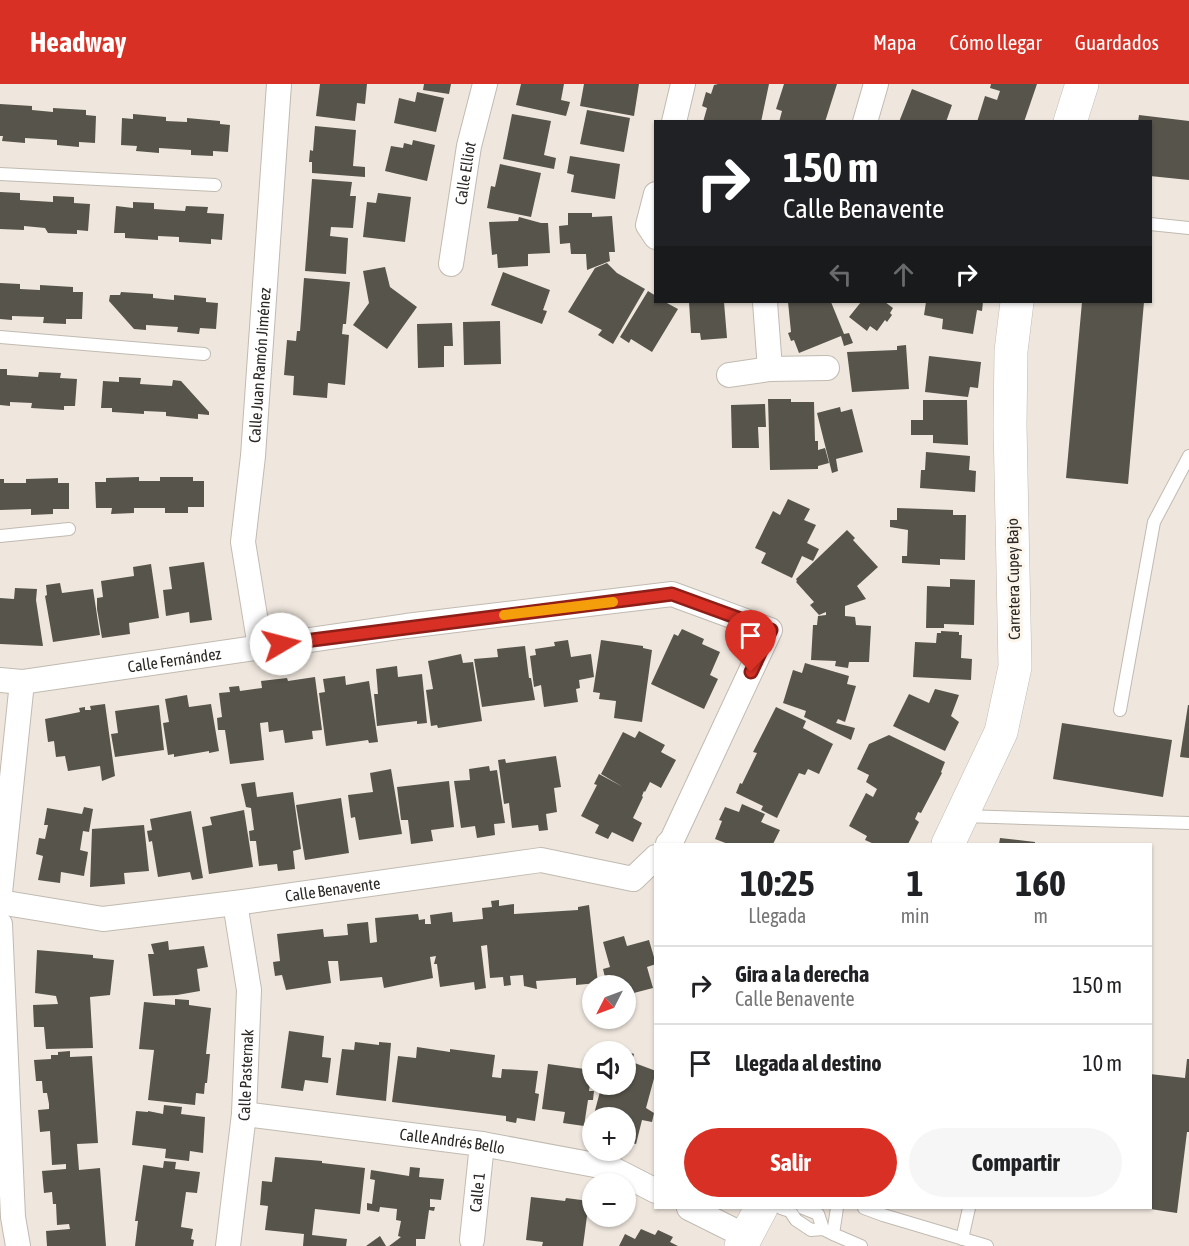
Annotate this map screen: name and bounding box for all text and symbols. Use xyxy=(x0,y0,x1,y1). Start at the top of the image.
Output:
text: Headway xyxy=(30,26,126,58)
text: Mapa xyxy=(873,30,917,54)
text: Cómo llegar xyxy=(950,30,1042,54)
text: Guardados xyxy=(1075,30,1159,54)
street label: Calle Elliot xyxy=(451,139,479,206)
text: 150 m xyxy=(783,143,878,191)
icon: right xyxy=(684,144,762,222)
text: Calle Benavente xyxy=(783,193,944,224)
icon: left xyxy=(824,258,857,291)
icon: ahead xyxy=(887,258,920,291)
icon: right xyxy=(950,258,983,291)
street label: Calle Juan Ramón Jiménez xyxy=(245,287,274,443)
street label: Carretera Cupey Bajo xyxy=(1003,518,1024,640)
pin xyxy=(725,610,776,672)
position arrow xyxy=(249,612,313,676)
icon: arrive xyxy=(734,619,767,652)
street label: Calle Fernández xyxy=(126,644,222,675)
text: 10:25 xyxy=(740,862,815,904)
text: 1 xyxy=(907,862,923,904)
text: 160 xyxy=(1015,862,1066,904)
street label: Calle Benavente xyxy=(284,874,381,905)
text: Llegada xyxy=(748,904,806,927)
text: min xyxy=(901,904,929,927)
text: m xyxy=(1033,904,1048,927)
text: Gira a la derecha xyxy=(735,961,869,987)
icon: right xyxy=(684,969,717,1002)
text: 150 m xyxy=(1072,972,1122,998)
north arrow xyxy=(582,975,636,1029)
map controls xyxy=(582,975,636,1227)
text: Calle Benavente xyxy=(735,987,855,1010)
street label: Calle Pasternak xyxy=(234,1029,256,1122)
button: sound xyxy=(582,1041,636,1095)
icon: arrive xyxy=(684,1047,717,1080)
text: Llegada al destino xyxy=(735,1050,882,1076)
text: 10 m xyxy=(1082,1050,1122,1076)
button: + xyxy=(582,1107,636,1161)
street label: Calle Andrés Bello xyxy=(399,1125,507,1157)
button: Salir xyxy=(684,1128,897,1197)
button: Compartir xyxy=(909,1128,1122,1197)
street label: Calle 1 xyxy=(466,1171,488,1213)
button: − xyxy=(582,1173,636,1227)

